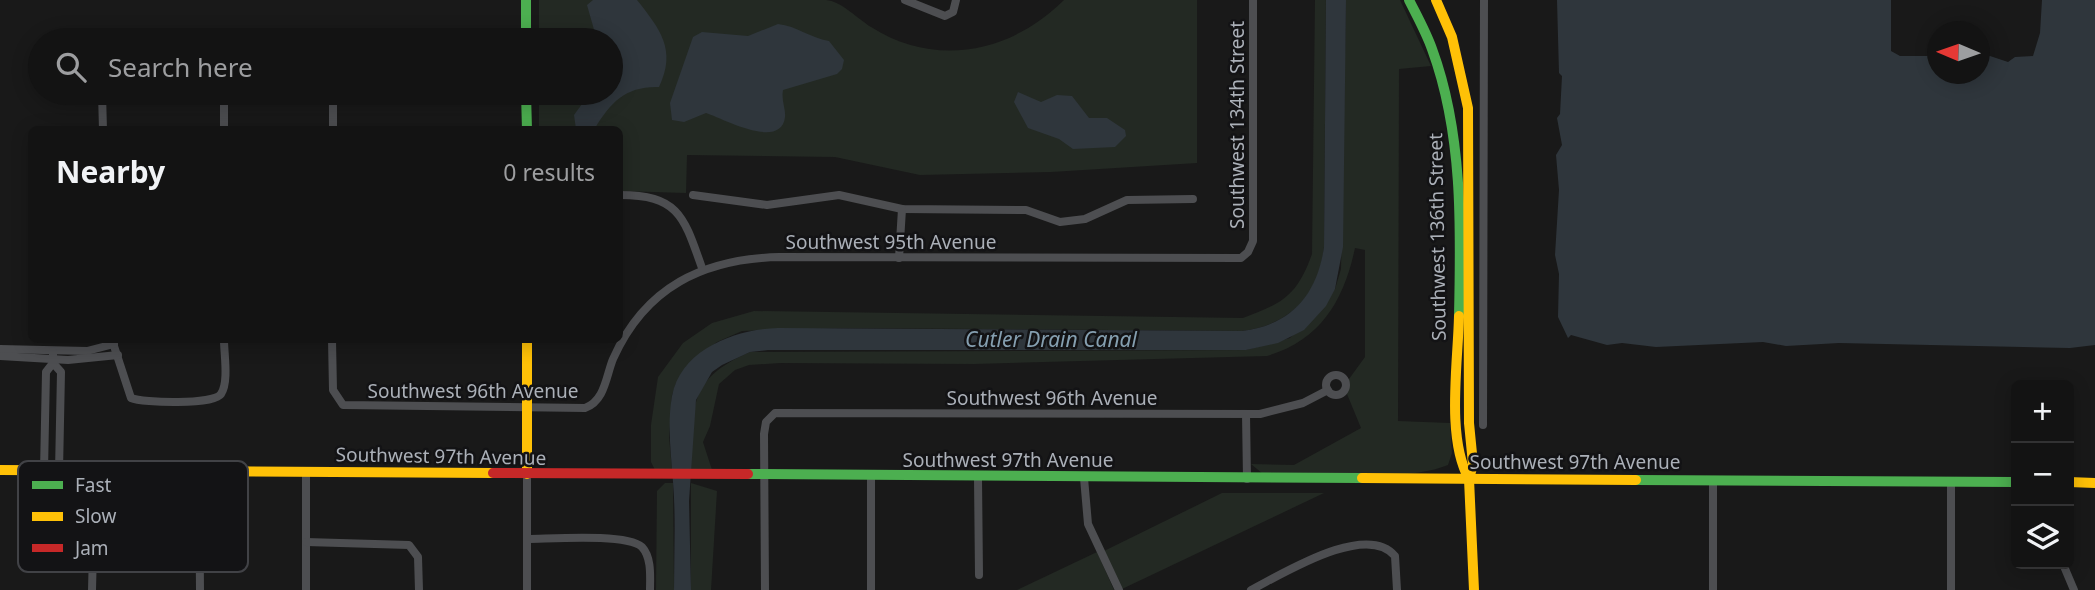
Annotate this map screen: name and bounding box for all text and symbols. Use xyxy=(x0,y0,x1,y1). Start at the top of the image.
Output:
street label: Southwest 134th Street xyxy=(1224,21,1250,229)
north arrow xyxy=(1927,21,1990,84)
search box xyxy=(28,28,623,105)
icon: search xyxy=(52,48,90,86)
text: Search here xyxy=(108,49,253,85)
street label: Southwest 136th Street xyxy=(1422,133,1452,341)
text: Nearby xyxy=(56,151,165,192)
text: 0 results xyxy=(503,156,595,188)
street label: Southwest 95th Avenue xyxy=(786,229,996,255)
water label: Cutler Drain Canal xyxy=(965,325,1138,353)
street label: Southwest 96th Avenue xyxy=(368,378,578,404)
map controls xyxy=(2011,380,2074,569)
button: + xyxy=(2011,380,2074,443)
street label: Southwest 96th Avenue xyxy=(947,385,1157,411)
street label: Southwest 97th Avenue xyxy=(335,441,547,471)
button: − xyxy=(2011,443,2074,506)
street label: Southwest 97th Avenue xyxy=(903,447,1113,473)
street label: Southwest 97th Avenue xyxy=(1470,449,1680,475)
legend xyxy=(18,461,248,572)
text: Fast xyxy=(75,472,112,498)
text: Slow xyxy=(75,503,116,529)
button: layers xyxy=(2011,506,2074,569)
text: Jam xyxy=(73,535,109,561)

